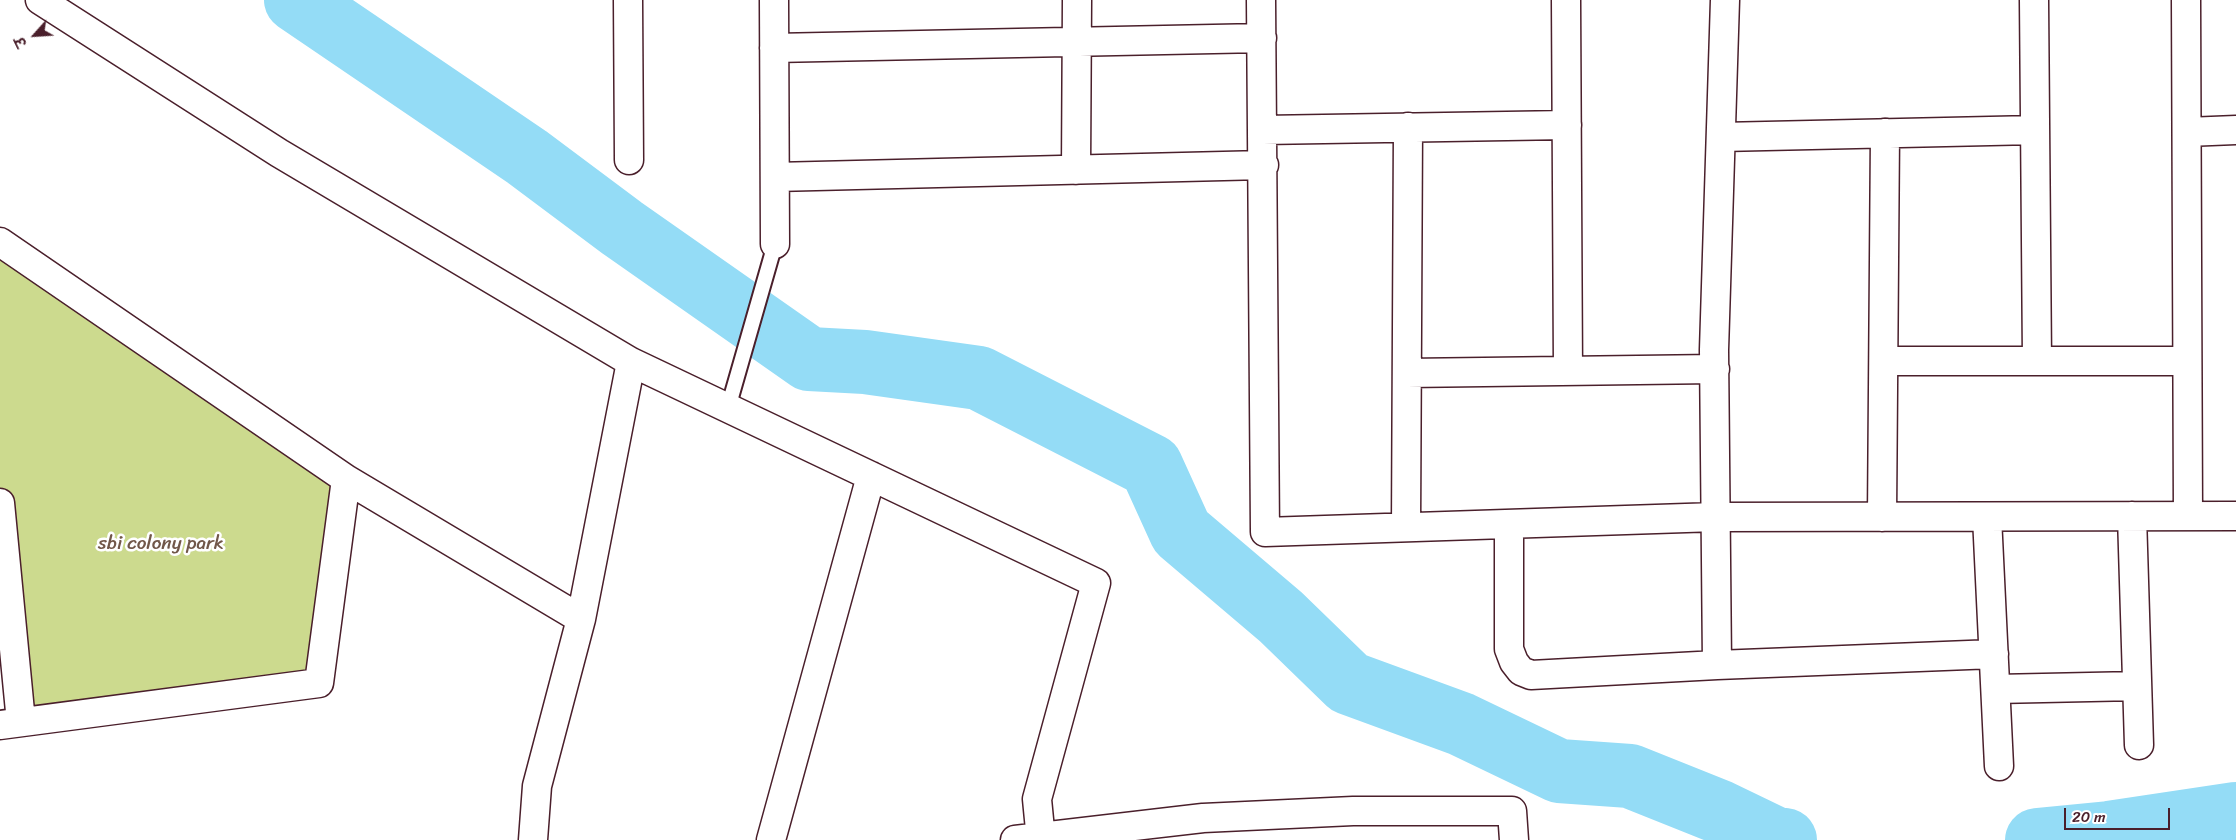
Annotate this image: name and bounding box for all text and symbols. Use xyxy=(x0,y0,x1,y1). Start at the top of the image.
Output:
north arrow xyxy=(10,10,60,60)
text: उ xyxy=(8,32,34,51)
park label: sbi colony park xyxy=(98,533,224,555)
scale bar xyxy=(2066,798,2172,830)
text: 20 m xyxy=(2072,804,2106,830)

